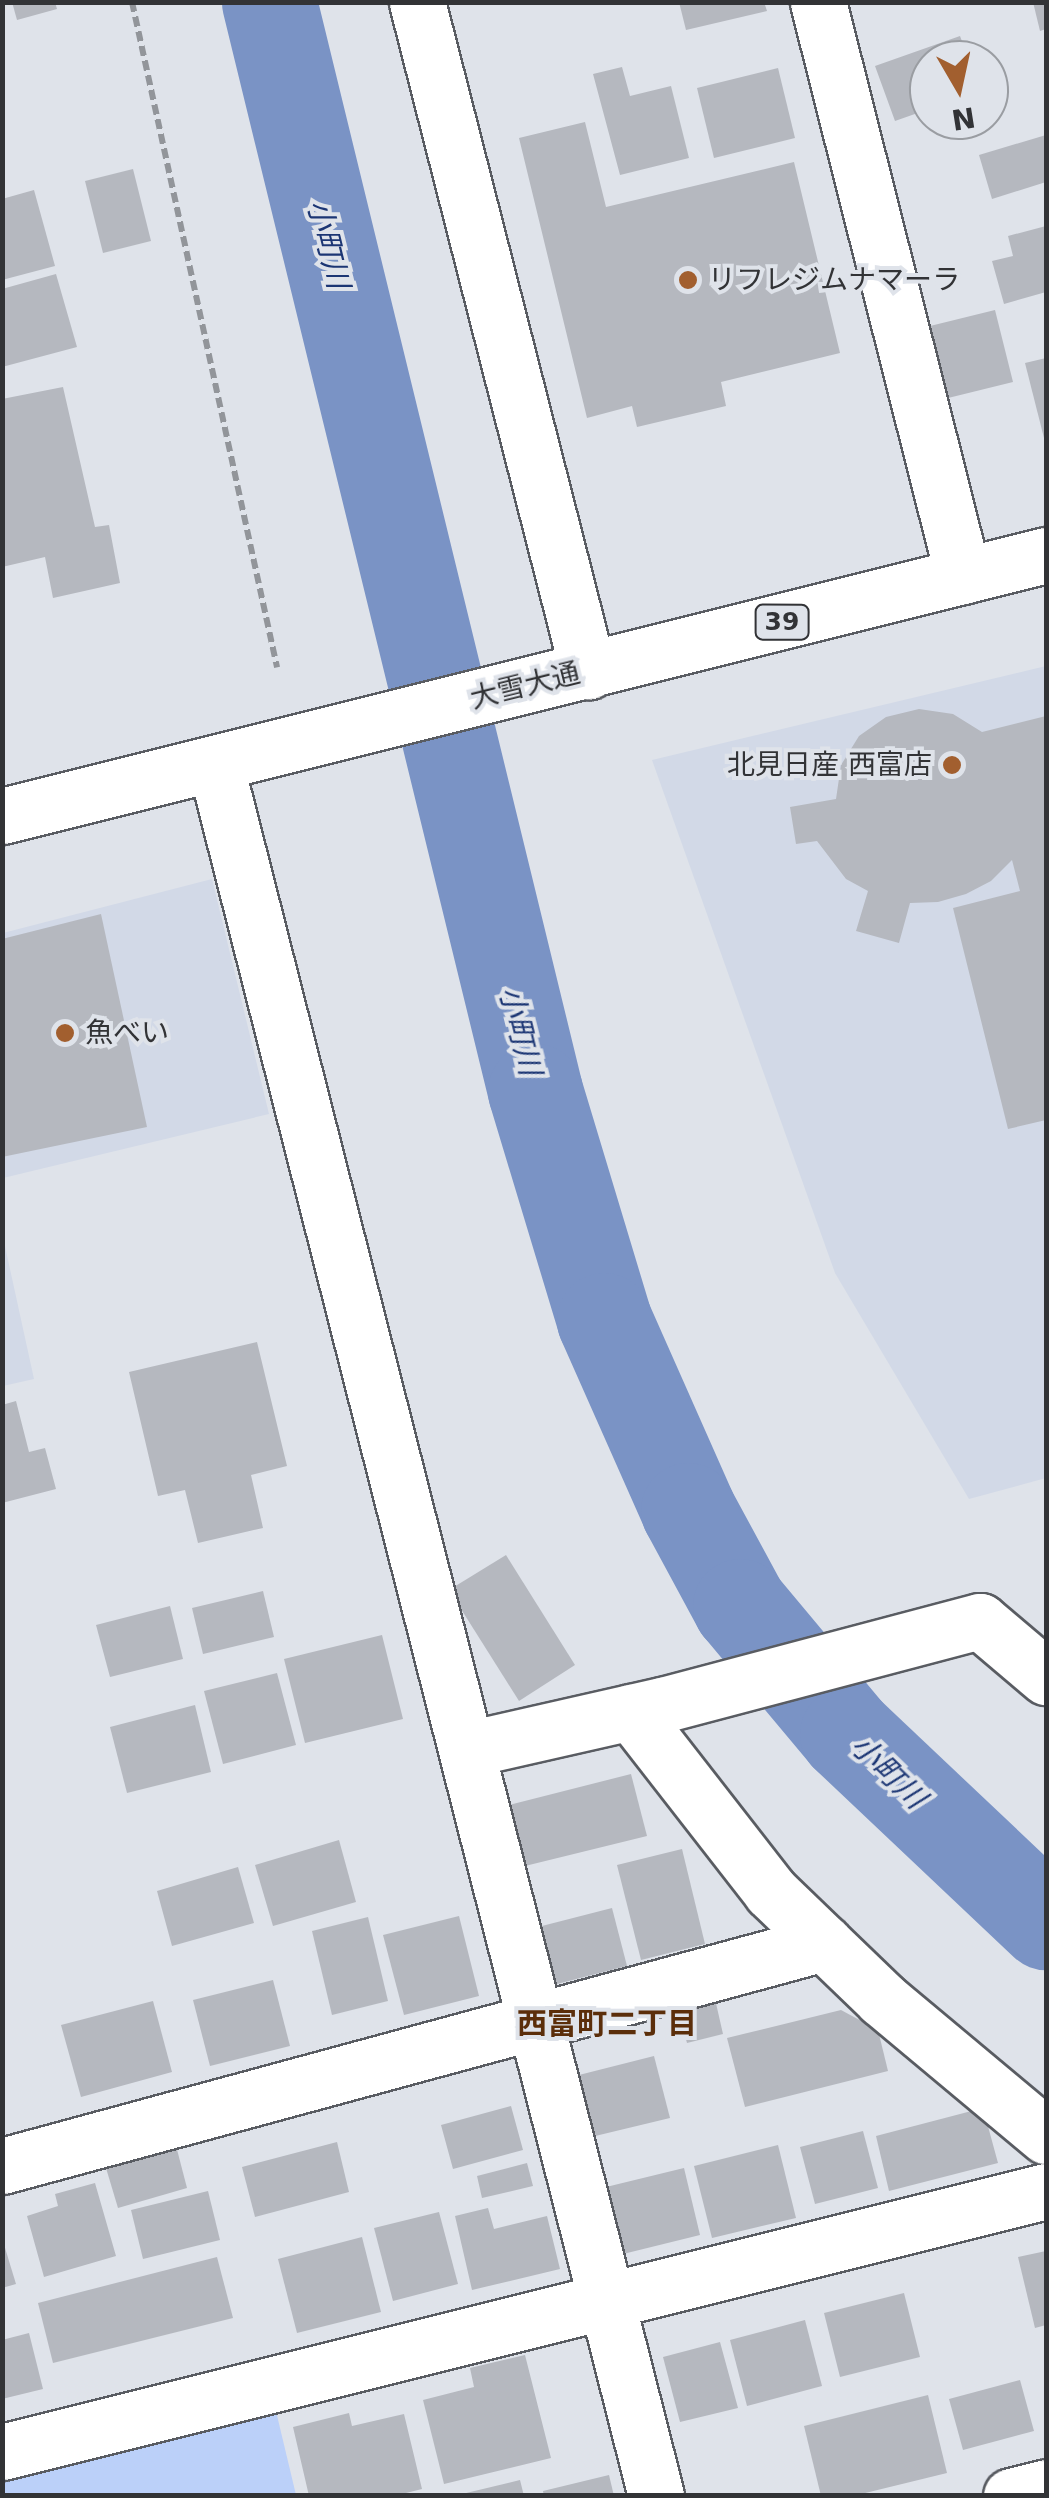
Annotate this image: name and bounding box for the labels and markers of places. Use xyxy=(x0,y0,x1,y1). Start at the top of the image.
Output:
place label: リフレジムナマーラ xyxy=(708,263,960,297)
marker: リフレジムナマーラ xyxy=(677,269,699,291)
place label: 北見日産 西富店 xyxy=(727,748,932,782)
marker: 北見日産 西富店 xyxy=(941,754,963,776)
place label: 魚べい xyxy=(85,1016,169,1050)
marker: 魚べい xyxy=(54,1022,76,1044)

